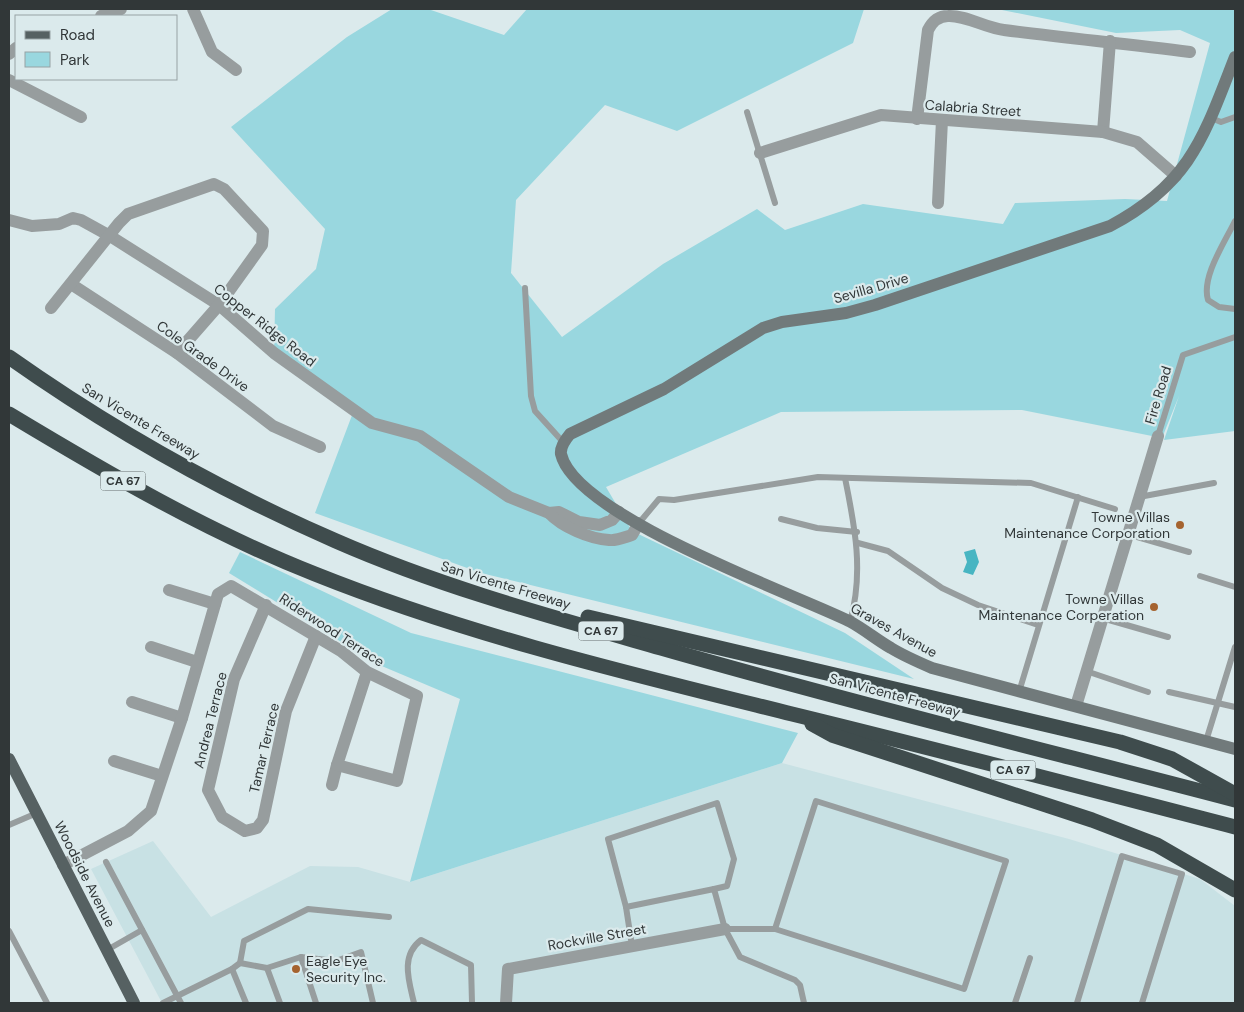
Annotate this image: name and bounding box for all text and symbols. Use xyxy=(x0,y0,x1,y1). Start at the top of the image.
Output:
legend xyxy=(15,15,178,80)
text: Road xyxy=(60,25,95,45)
text: Park xyxy=(60,50,90,70)
street label: Calabria Street xyxy=(924,96,1022,120)
street label: Sevilla Drive xyxy=(831,269,911,307)
street label: Copper Ridge Road xyxy=(210,279,320,371)
street label: Cole Grade Drive xyxy=(153,316,253,396)
street label: Fire Road xyxy=(1141,364,1175,426)
street label: San Vicente Freeway xyxy=(79,379,204,464)
road number: CA 67 xyxy=(100,472,146,491)
place label: Towne Villas Maintenance Corporation xyxy=(1004,508,1170,542)
marker: Towne Villas Maintenance Corporation xyxy=(1174,519,1186,531)
street label: San Vicente Freeway xyxy=(439,557,573,613)
street label: Riderwood Terrace xyxy=(276,589,388,671)
place label: Towne Villas Maintenance Corperation xyxy=(979,590,1144,624)
street label: Graves Avenue xyxy=(847,599,941,661)
marker: Towne Villas Maintenance Corperation xyxy=(1148,601,1160,613)
road number: CA 67 xyxy=(578,622,624,640)
street label: San Vicente Freeway xyxy=(828,669,963,721)
street label: Andrea Terrace xyxy=(189,670,231,770)
street label: Tamar Terrace xyxy=(245,701,283,795)
road number: CA 67 xyxy=(990,760,1036,780)
street label: Woodside Avenue xyxy=(51,818,120,930)
street label: Rockville Street xyxy=(546,919,648,955)
place label: Eagle Eye Security Inc. xyxy=(306,952,386,986)
marker: Eagle Eye Security Inc. xyxy=(290,963,302,975)

